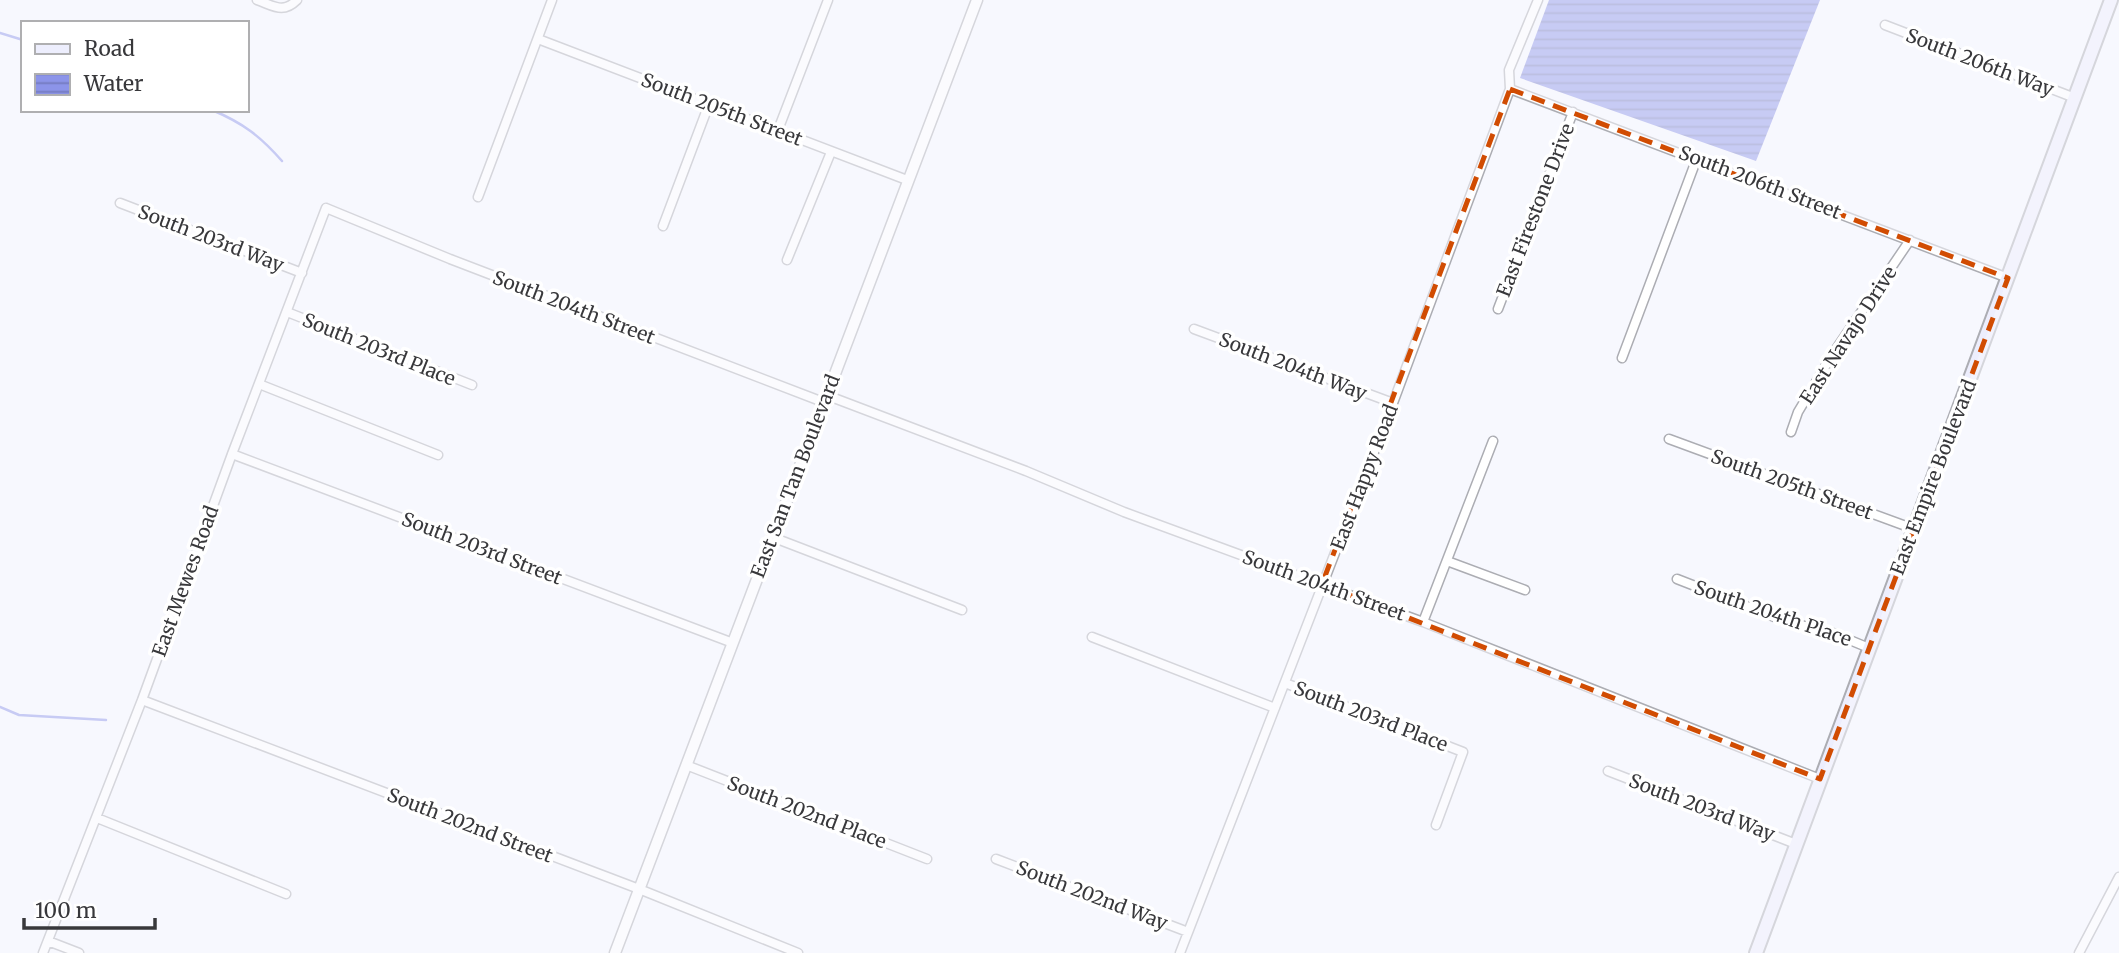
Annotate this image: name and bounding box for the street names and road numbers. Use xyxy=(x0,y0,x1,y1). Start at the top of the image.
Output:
street label: South 206th Way xyxy=(1903,23,2057,101)
street label: South 205th Street xyxy=(638,67,806,151)
street label: East Firestone Drive xyxy=(1491,120,1579,300)
street label: South 206th Street xyxy=(1676,140,1845,224)
street label: South 203rd Way xyxy=(135,199,287,277)
street label: East Navajo Drive xyxy=(1794,261,1902,409)
street label: South 204th Street xyxy=(490,265,659,349)
street label: South 203rd Place xyxy=(299,307,459,391)
street label: South 204th Way xyxy=(1216,327,1370,405)
street label: East San Tan Boulevard xyxy=(745,371,845,581)
street label: East Empire Boulevard xyxy=(1885,376,1981,578)
street label: East Happy Road xyxy=(1325,401,1403,553)
street label: South 205th Street xyxy=(1708,444,1877,525)
street label: East Mewes Road xyxy=(147,502,223,660)
street label: South 203rd Street xyxy=(398,506,566,590)
street label: South 204th Street xyxy=(1239,544,1409,626)
street label: South 204th Place xyxy=(1691,575,1855,651)
street label: South 203rd Place xyxy=(1291,676,1451,756)
street label: South 203rd Way xyxy=(1626,768,1778,846)
street label: South 202nd Place xyxy=(724,771,890,853)
street label: South 202nd Street xyxy=(384,782,557,868)
street label: South 202nd Way xyxy=(1013,855,1171,935)

